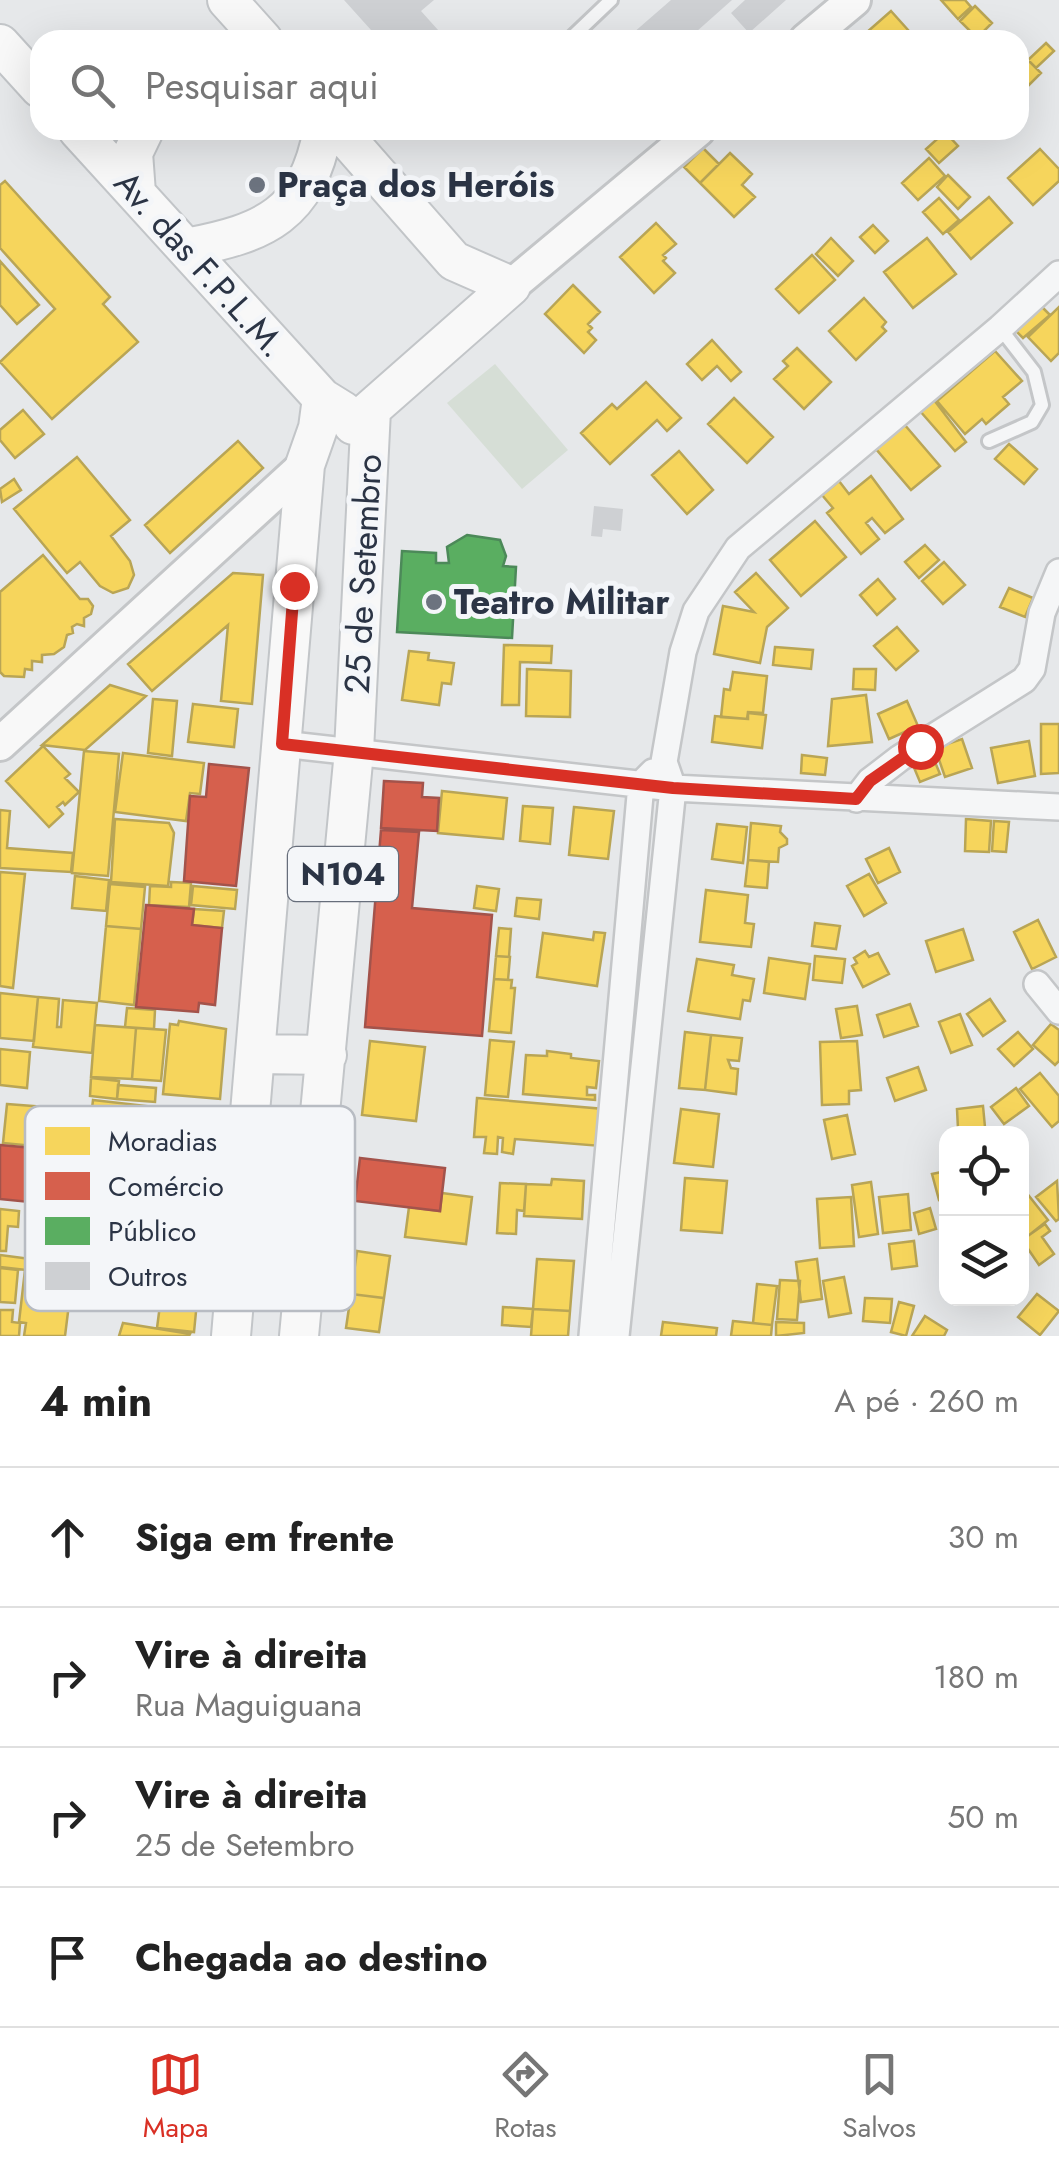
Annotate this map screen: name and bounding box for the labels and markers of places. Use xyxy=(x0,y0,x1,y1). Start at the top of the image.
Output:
place label: Praça dos Heróis xyxy=(277,160,554,210)
marker: Praça dos Heróis xyxy=(246,174,268,196)
place label: Teatro Militar xyxy=(454,577,670,627)
marker: Teatro Militar xyxy=(423,591,445,613)

